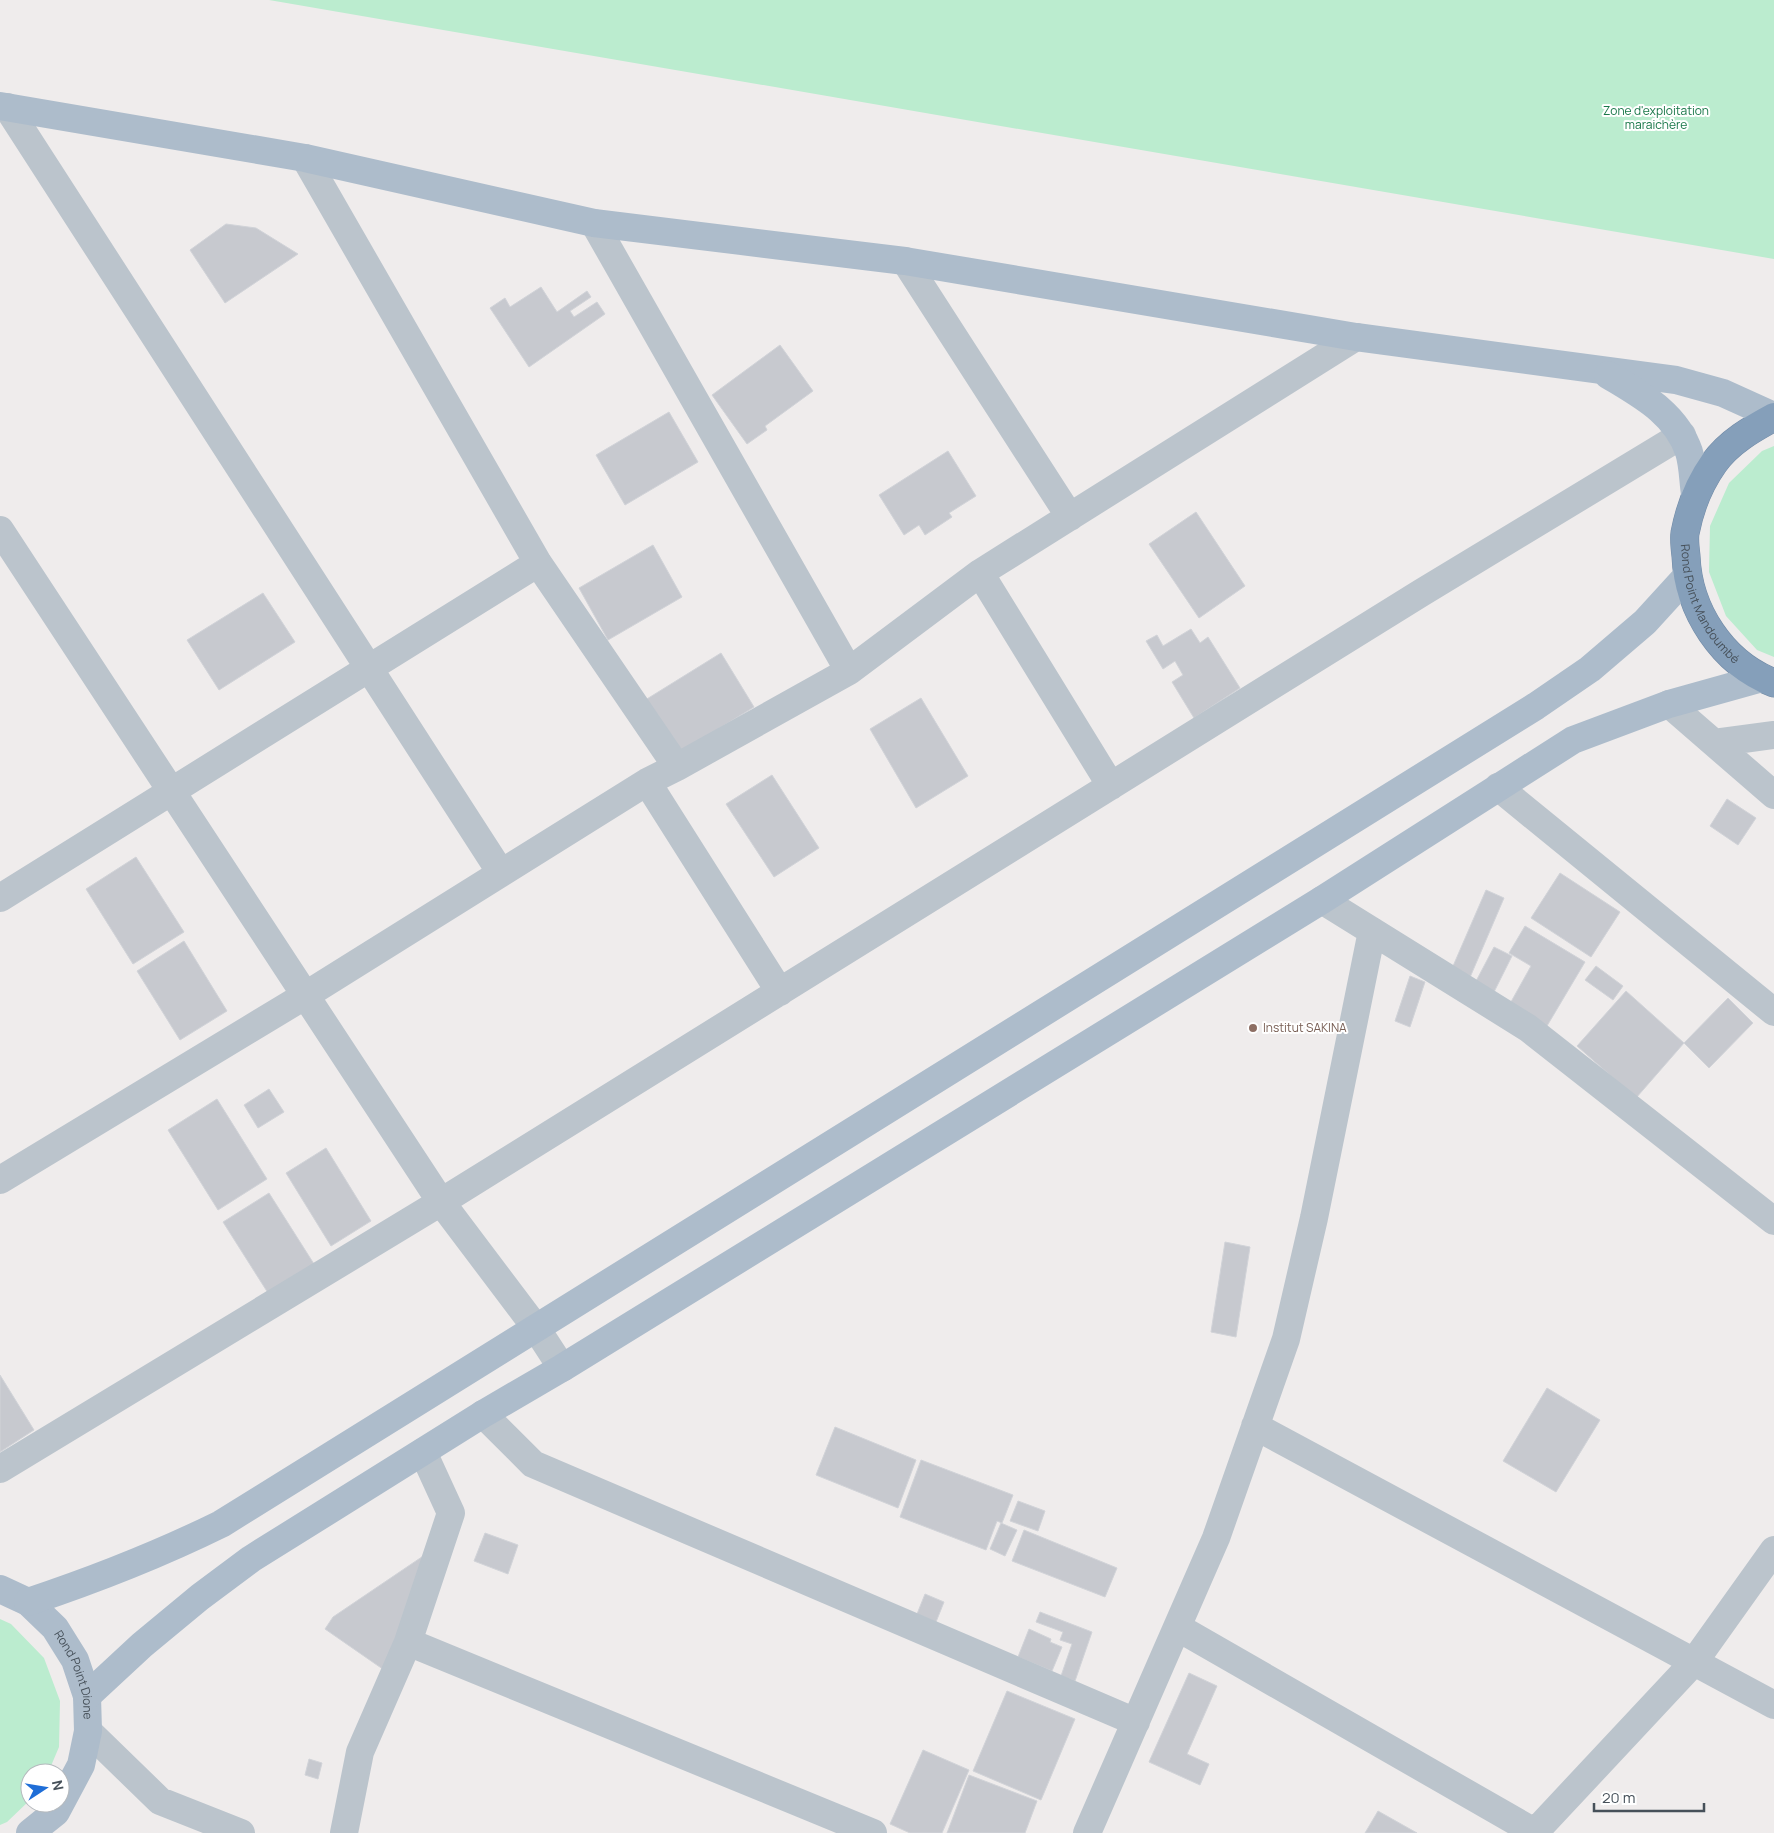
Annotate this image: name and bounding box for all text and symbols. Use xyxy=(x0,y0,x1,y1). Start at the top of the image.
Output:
park label: Zone d'exploitation maraichère xyxy=(1603,102,1709,133)
street label: Rond Point Mandoumbé xyxy=(1677,543,1743,667)
place label: Institut SAKINA xyxy=(1263,1019,1347,1036)
marker: Institut SAKINA xyxy=(1247,1022,1259,1034)
street label: Rond Point Dione xyxy=(50,1627,97,1720)
north arrow xyxy=(20,1763,70,1813)
text: N xyxy=(48,1778,69,1792)
scale bar xyxy=(1594,1780,1704,1812)
text: 20 m xyxy=(1602,1787,1635,1808)

